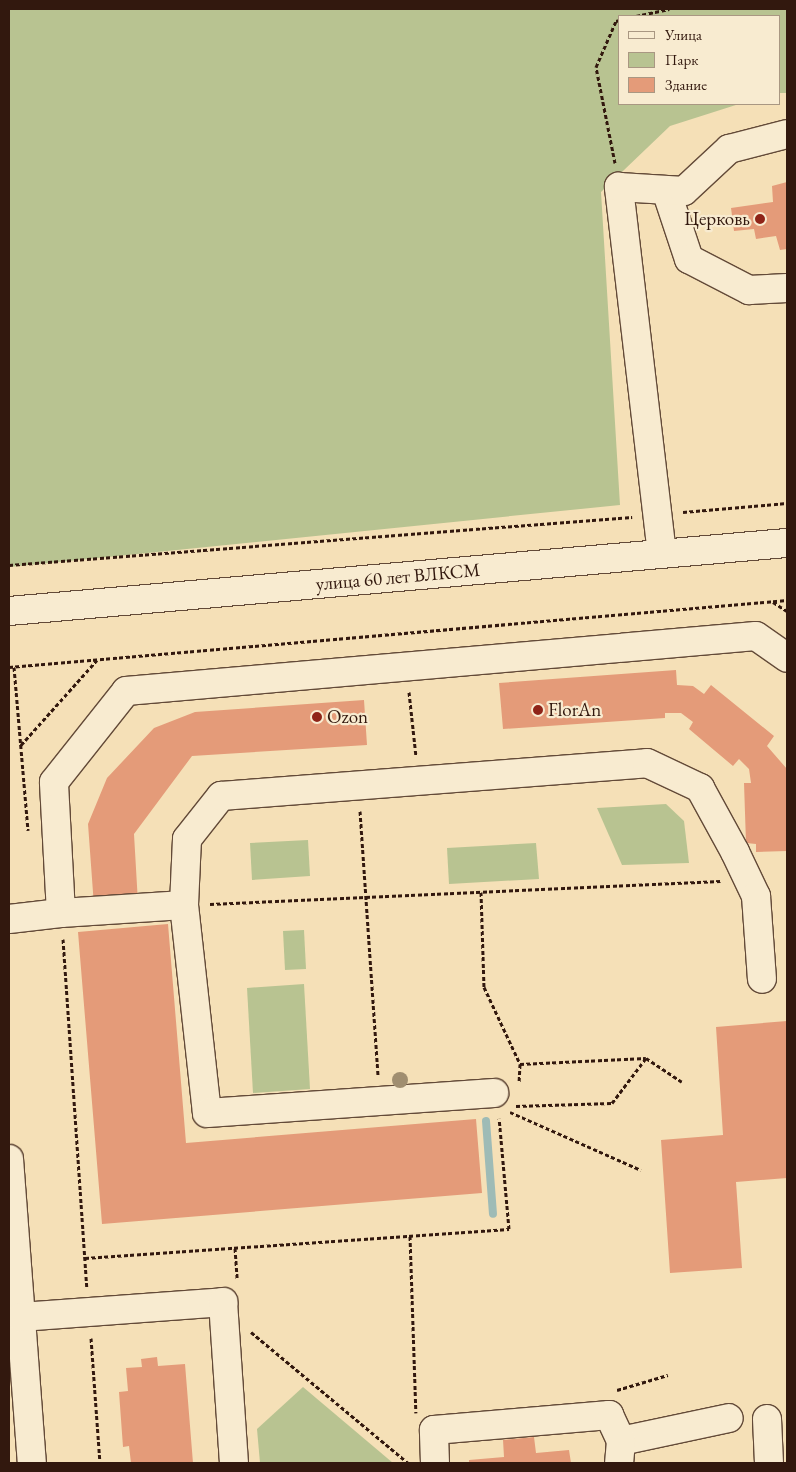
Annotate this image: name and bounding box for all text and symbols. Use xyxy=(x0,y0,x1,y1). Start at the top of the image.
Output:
legend xyxy=(618,15,781,105)
text: Улица xyxy=(665,25,702,44)
text: Парк xyxy=(665,50,698,69)
text: Здание xyxy=(665,75,707,94)
place label: Церковь xyxy=(684,208,750,230)
marker: Церковь xyxy=(754,213,766,225)
street label: улица 60 лет ВЛКСМ xyxy=(315,558,481,596)
place label: FlorAn xyxy=(548,699,601,721)
marker: FlorAn xyxy=(532,704,544,716)
place label: Ozon xyxy=(327,706,368,728)
marker: Ozon xyxy=(311,711,323,723)

